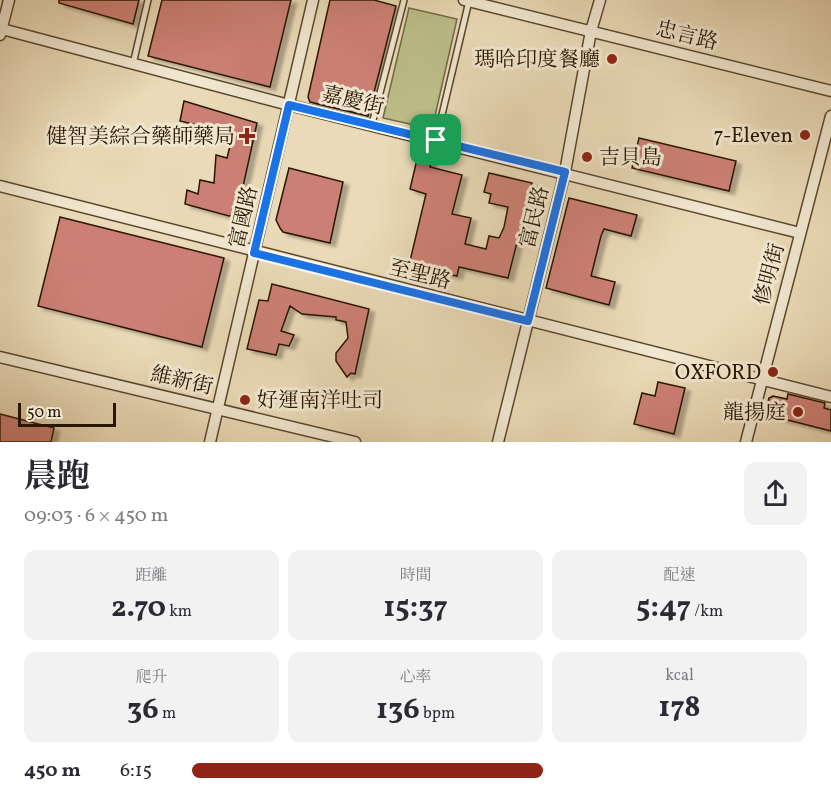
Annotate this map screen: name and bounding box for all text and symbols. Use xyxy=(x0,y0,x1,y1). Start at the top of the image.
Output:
street label: 忠言路 xyxy=(653,15,721,58)
place label: 瑪哈印度餐廳 xyxy=(474,46,600,75)
marker: 瑪哈印度餐廳 xyxy=(605,52,619,66)
street label: 嘉慶街 xyxy=(319,80,387,123)
pin xyxy=(410,114,461,165)
place label: 7-Eleven xyxy=(713,122,793,151)
place label: 健智美綜合藥師藥局 xyxy=(46,123,235,152)
icon: arrive xyxy=(419,123,452,156)
marker: 7-Eleven xyxy=(798,128,812,142)
marker: 健智美綜合藥師藥局 xyxy=(240,129,254,143)
place label: 吉貝島 xyxy=(599,144,662,173)
marker: 吉貝島 xyxy=(580,150,594,164)
street label: 富國路 xyxy=(223,183,266,251)
street label: 富民路 xyxy=(514,183,557,251)
street label: 修明街 xyxy=(748,240,793,309)
street label: 至聖路 xyxy=(386,254,454,297)
place label: OXFORD xyxy=(675,359,761,388)
street label: 維新街 xyxy=(148,360,216,403)
marker: OXFORD xyxy=(766,365,780,379)
place label: 好運南洋吐司 xyxy=(257,387,383,416)
marker: 好運南洋吐司 xyxy=(238,393,252,407)
place label: 龍揚庭 xyxy=(723,399,786,428)
scale bar xyxy=(18,400,116,427)
text: 50 m xyxy=(27,402,61,424)
marker: 龍揚庭 xyxy=(791,405,805,419)
text: 晨跑 xyxy=(24,456,90,502)
button: share xyxy=(744,462,807,525)
text: 09:03 · 6 × 450 m xyxy=(24,502,168,530)
text: 距離 xyxy=(135,565,168,587)
text: 時間 xyxy=(399,565,432,587)
text: 配速 xyxy=(663,565,696,587)
text: 2.70 xyxy=(111,587,166,629)
text: 15:37 xyxy=(383,587,448,629)
text: 5:47 xyxy=(636,587,691,629)
text: km xyxy=(166,601,192,623)
text: /km xyxy=(691,601,723,623)
text: kcal xyxy=(665,665,694,687)
text: 爬升 xyxy=(135,667,168,689)
text: 心率 xyxy=(399,667,432,689)
text: 178 xyxy=(658,687,701,729)
text: 36 xyxy=(127,689,159,731)
text: 136 xyxy=(376,689,420,731)
text: m xyxy=(159,703,176,725)
text: bpm xyxy=(420,703,455,725)
text: 450 m xyxy=(24,757,81,785)
text: 6:15 xyxy=(120,757,152,785)

